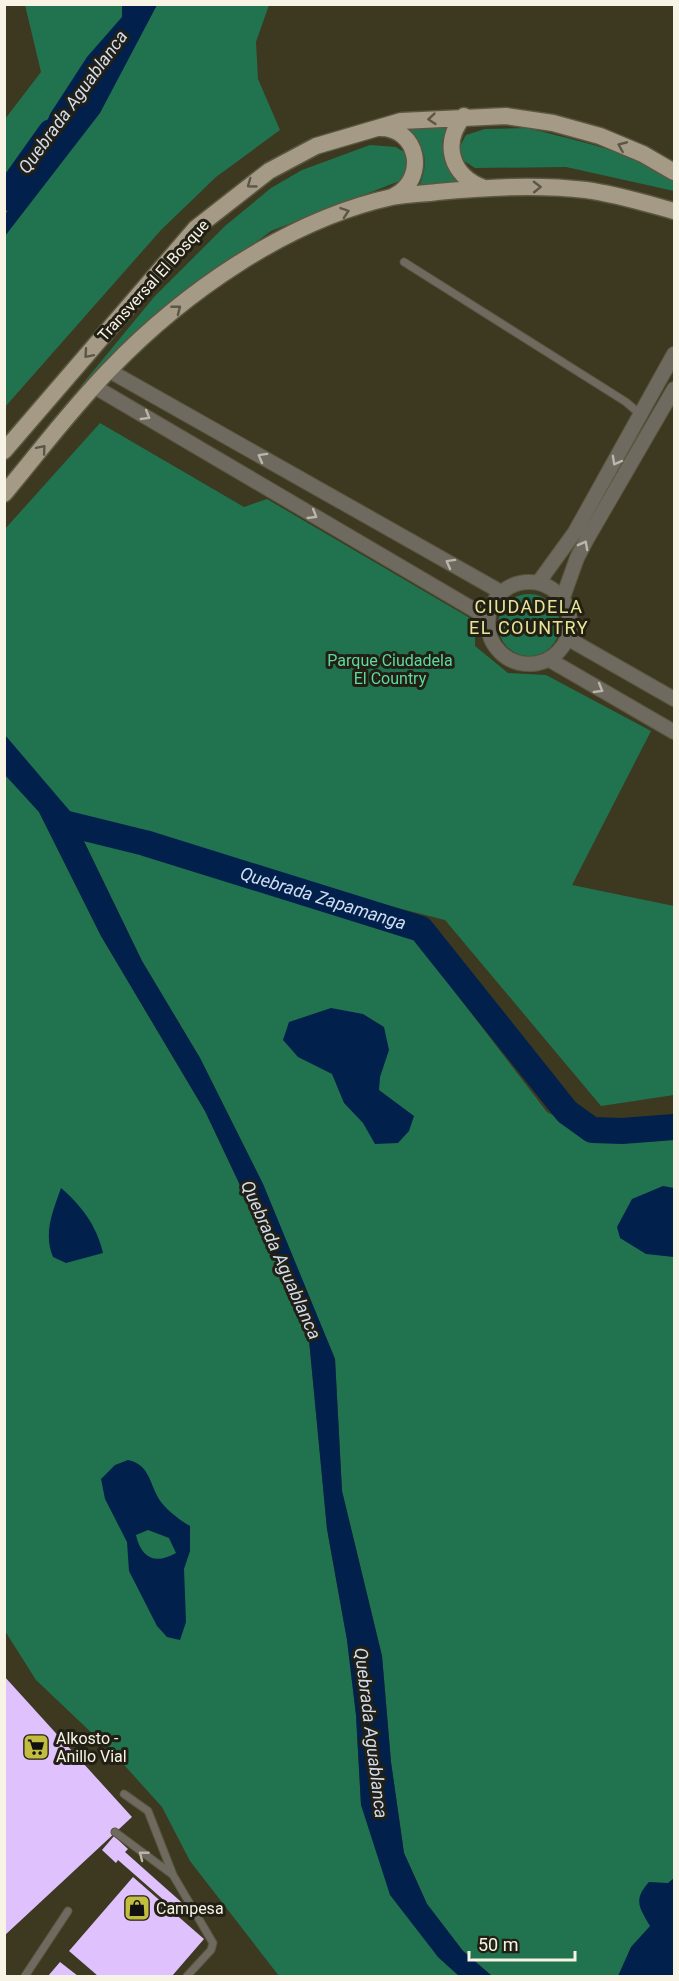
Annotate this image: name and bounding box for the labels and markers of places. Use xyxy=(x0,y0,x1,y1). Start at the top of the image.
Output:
place label: Alkosto - Anillo Vial xyxy=(56,1729,127,1766)
supermarket icon: Alkosto - Anillo Vial xyxy=(21,1732,51,1762)
shop icon: Campesa xyxy=(122,1893,152,1923)
place label: Campesa xyxy=(156,1899,224,1918)

